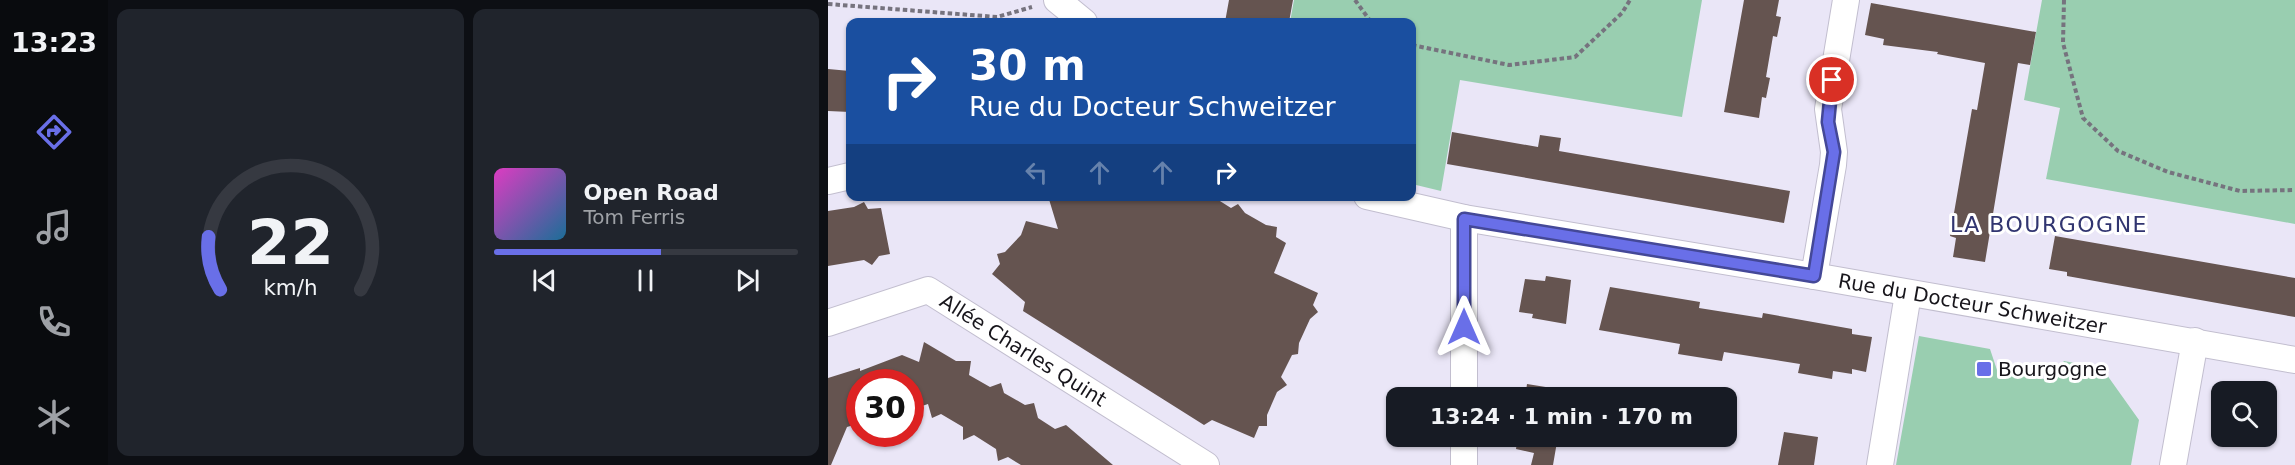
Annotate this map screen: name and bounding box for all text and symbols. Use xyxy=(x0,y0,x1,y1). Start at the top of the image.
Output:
text: 13:23 xyxy=(11,27,97,58)
text: 30 m xyxy=(969,41,1086,90)
icon: right xyxy=(870,42,948,120)
pin xyxy=(1806,54,1857,105)
icon: arrive xyxy=(1815,63,1848,96)
text: Rue du Docteur Schweitzer xyxy=(969,91,1336,122)
icon: directions xyxy=(33,111,75,153)
icon: left xyxy=(1020,156,1053,189)
icon: ahead xyxy=(1083,156,1116,189)
icon: ahead xyxy=(1146,156,1179,189)
icon: right xyxy=(1209,156,1242,189)
text: Open Road xyxy=(584,180,719,205)
text: Tom Ferris xyxy=(584,205,685,229)
icon: music xyxy=(33,206,75,248)
text: 22 xyxy=(247,206,334,279)
district label: LA BOURGOGNE xyxy=(1950,212,2148,237)
icon: previous xyxy=(528,264,561,297)
icon: pause xyxy=(629,264,662,297)
icon: next xyxy=(731,264,764,297)
street label: Rue du Docteur Schweitzer xyxy=(1836,268,2109,339)
text: km/h xyxy=(263,275,317,300)
street label: Allée Charles Quint xyxy=(936,289,1111,411)
position arrow xyxy=(1432,295,1496,359)
icon: phone xyxy=(33,301,75,343)
place label: Bourgogne xyxy=(1998,357,2107,381)
marker: Bourgogne xyxy=(1975,360,1993,378)
speed limit sign: 30 xyxy=(846,369,924,447)
map controls xyxy=(2211,381,2277,447)
button: search xyxy=(2211,381,2277,447)
icon: climate xyxy=(33,396,75,438)
text: 13:24 · 1 min · 170 m xyxy=(1430,404,1693,429)

